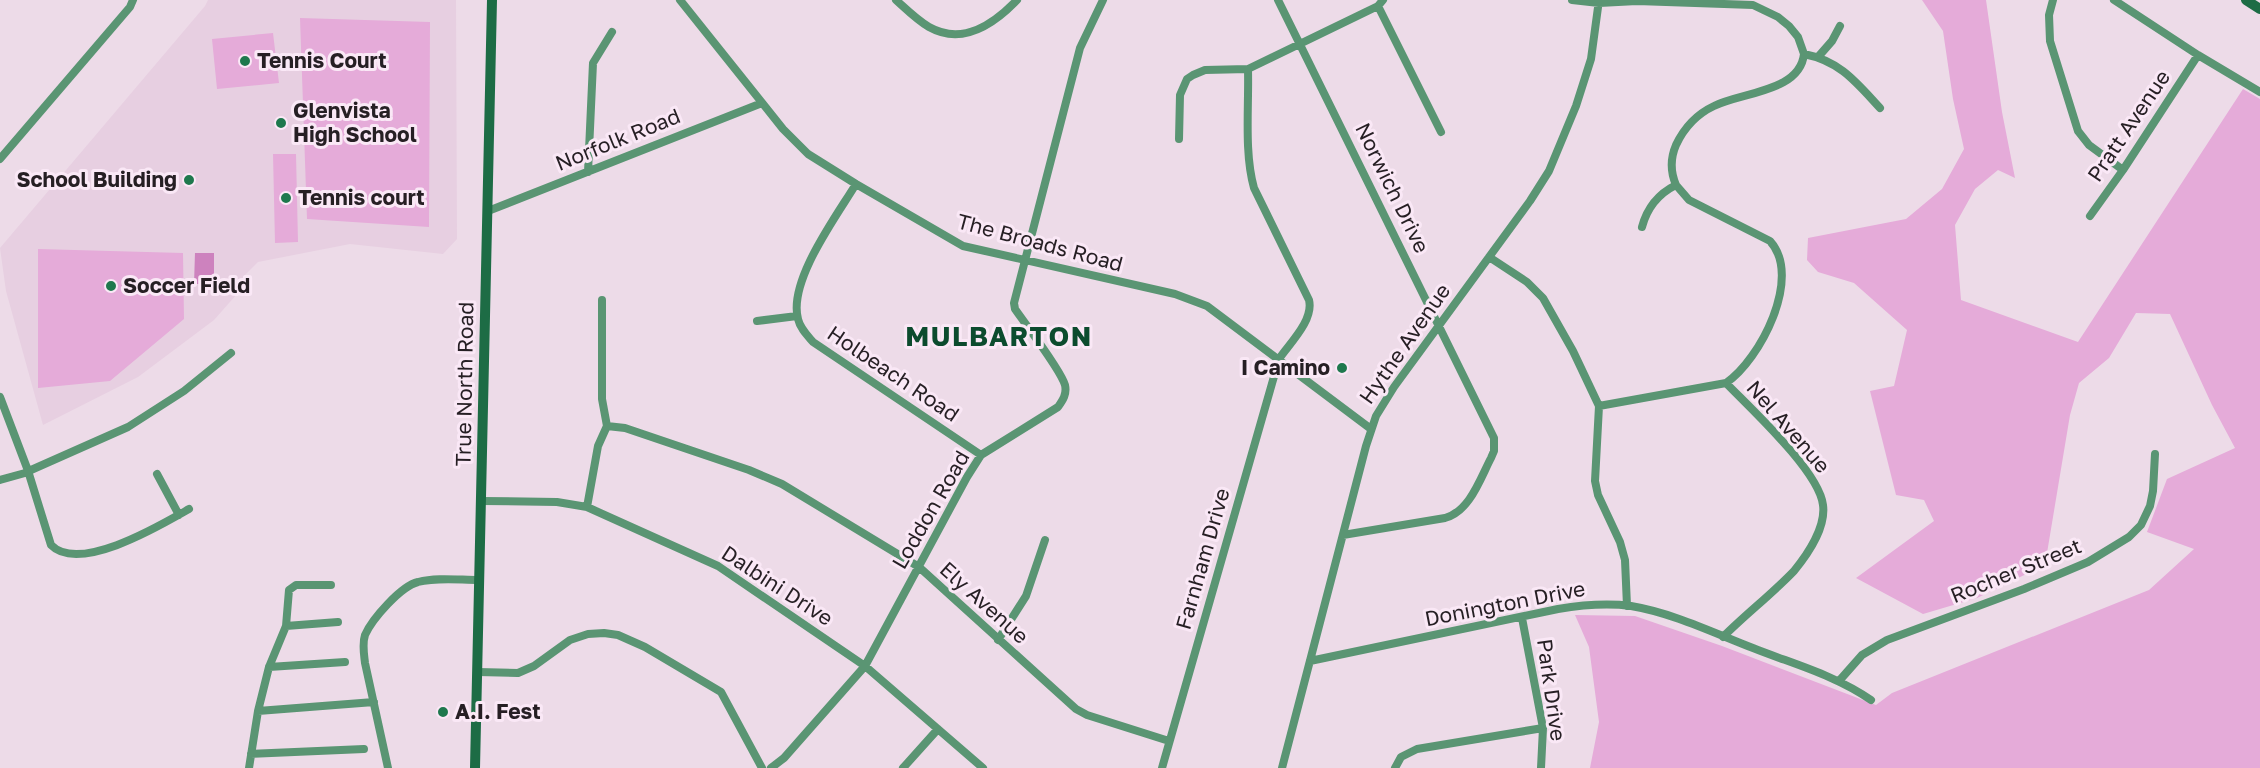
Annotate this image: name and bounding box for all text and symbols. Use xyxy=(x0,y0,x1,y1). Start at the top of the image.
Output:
place label: Tennis Court xyxy=(257,47,387,73)
marker: Tennis Court xyxy=(238,54,252,68)
street label: Pratt Avenue xyxy=(2081,65,2175,186)
place label: Glenvista High School xyxy=(293,97,417,147)
street label: Norfolk Road xyxy=(551,102,684,176)
marker: Glenvista High School xyxy=(274,116,288,130)
street label: Norwich Drive xyxy=(1350,118,1436,257)
place label: School Building xyxy=(16,166,177,192)
marker: School Building xyxy=(182,173,196,187)
place label: Tennis court xyxy=(298,184,425,210)
marker: Tennis court xyxy=(279,191,293,205)
street label: The Broads Road xyxy=(954,207,1126,277)
place label: Soccer Field xyxy=(123,272,250,298)
street label: Hythe Avenue xyxy=(1353,278,1455,409)
marker: Soccer Field xyxy=(104,279,118,293)
street label: True North Road xyxy=(450,301,478,467)
street label: Holbeach Road xyxy=(823,320,964,427)
district label: MULBARTON xyxy=(905,320,1093,352)
place label: I Camino xyxy=(1241,354,1330,380)
marker: I Camino xyxy=(1335,361,1349,375)
street label: Nel Avenue xyxy=(1741,375,1836,478)
street label: Loddon Road xyxy=(886,446,974,573)
street label: Farnham Drive xyxy=(1169,485,1235,632)
street label: Rocher Street xyxy=(1946,532,2085,608)
street label: Dalbini Drive xyxy=(717,539,838,631)
street label: Ely Avenue xyxy=(935,556,1034,649)
street label: Donington Drive xyxy=(1422,575,1587,631)
street label: Park Drive xyxy=(1532,637,1572,743)
place label: A.I. Fest xyxy=(455,698,541,724)
marker: A.I. Fest xyxy=(436,705,450,719)

